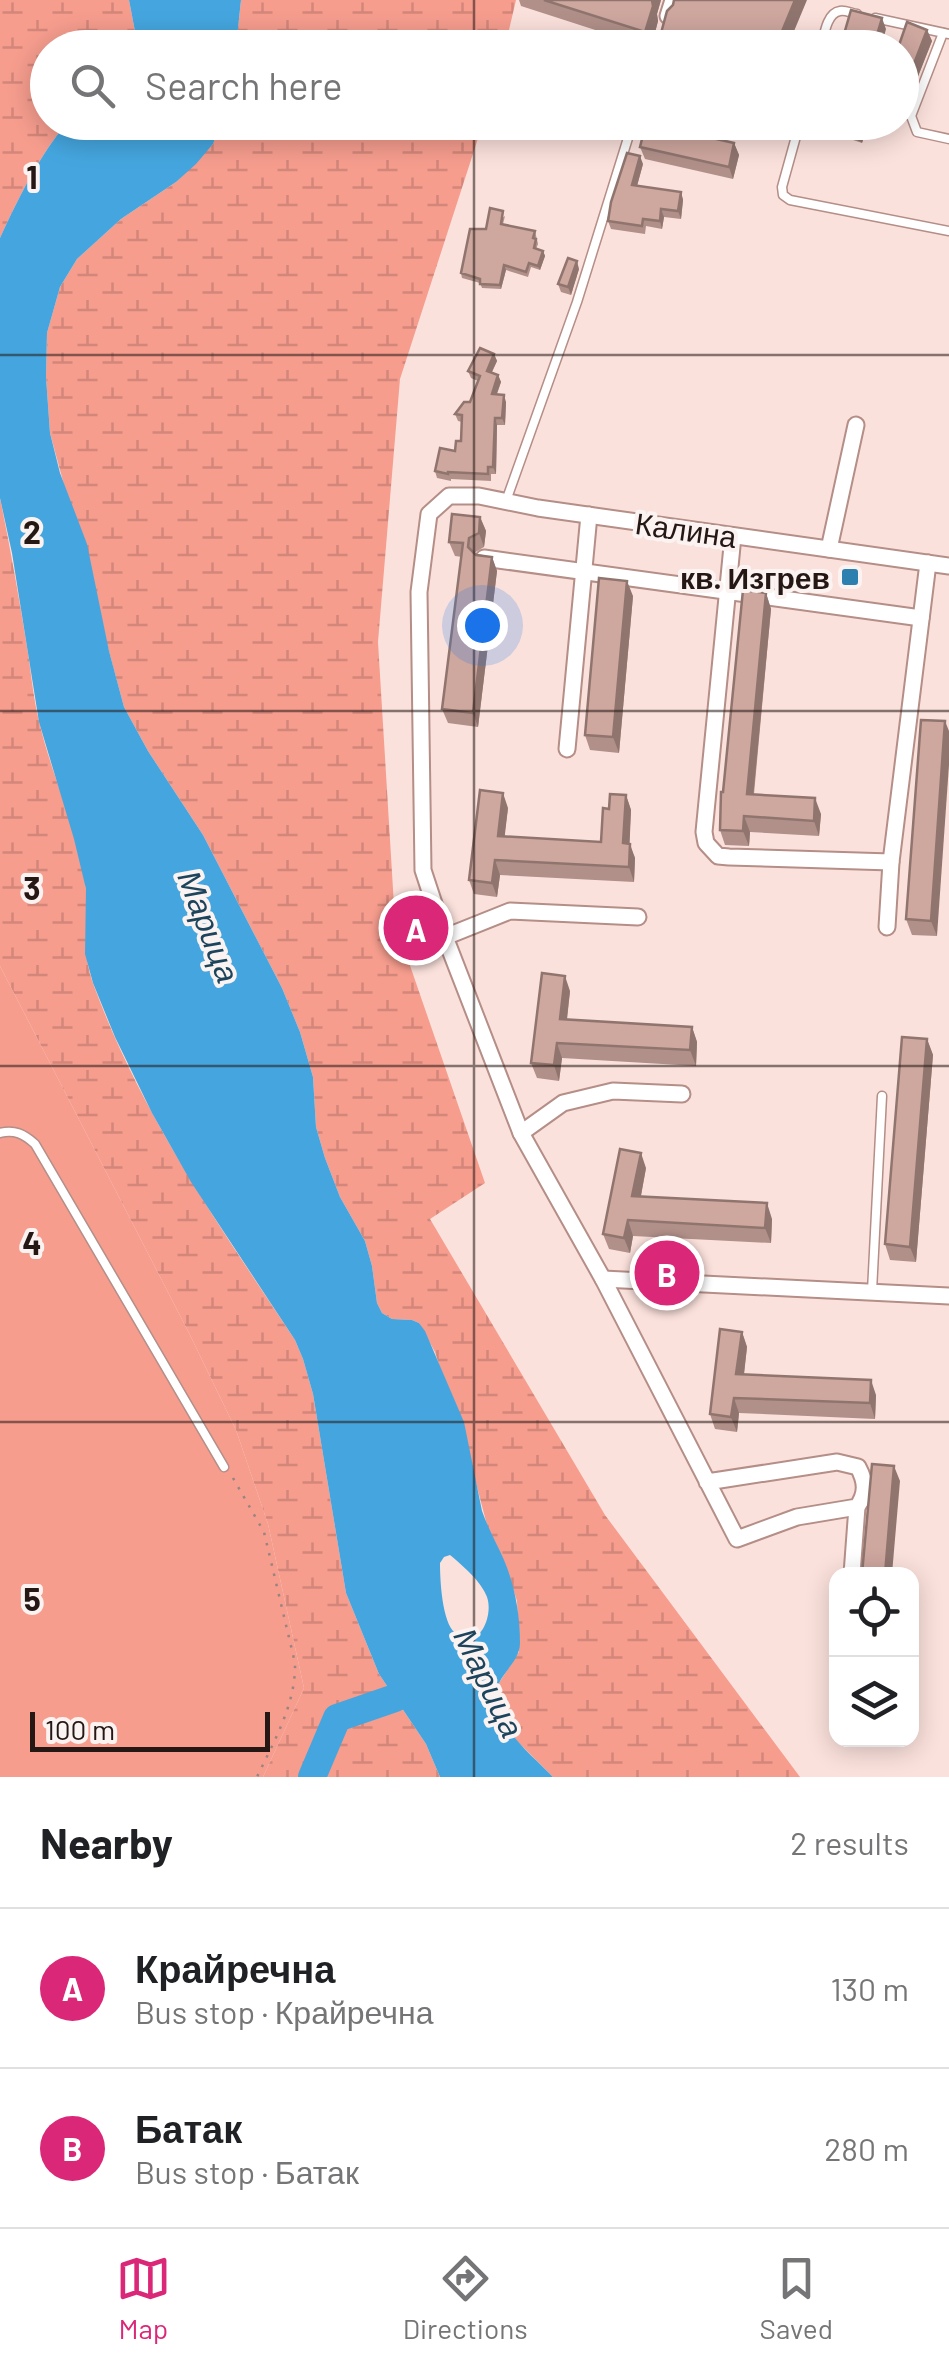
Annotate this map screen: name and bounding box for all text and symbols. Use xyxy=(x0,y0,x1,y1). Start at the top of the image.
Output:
search box xyxy=(30,30,919,140)
icon: search xyxy=(65,58,120,113)
text: Search here xyxy=(145,62,343,108)
text: 1 xyxy=(26,157,38,195)
street label: Калина xyxy=(633,504,739,554)
text: 2 xyxy=(23,512,41,550)
place label: кв. Изгрев xyxy=(680,559,830,595)
marker: кв. Изгрев xyxy=(839,566,861,588)
your location xyxy=(457,600,508,651)
water label: Марица xyxy=(170,865,249,988)
text: 3 xyxy=(23,868,41,906)
pin: A xyxy=(384,890,448,966)
text: 4 xyxy=(22,1223,42,1261)
pin: B xyxy=(634,1236,700,1310)
map controls xyxy=(829,1567,919,1747)
button: locate xyxy=(829,1567,919,1657)
text: 5 xyxy=(23,1579,41,1617)
water label: Марица xyxy=(446,1621,533,1743)
button: layers xyxy=(829,1657,919,1747)
scale bar xyxy=(30,1707,270,1752)
text: 100 m xyxy=(45,1712,115,1746)
text: Nearby xyxy=(40,1817,173,1867)
text: 2 results xyxy=(790,1823,909,1861)
text: Крайречна xyxy=(135,1945,335,1991)
text: A xyxy=(62,1969,83,2007)
text: 130 m xyxy=(830,1969,909,2007)
text: Bus stop · Крайречна xyxy=(135,1992,434,2030)
text: Батак xyxy=(135,2105,242,2151)
text: B xyxy=(63,2129,82,2167)
text: 280 m xyxy=(824,2129,909,2167)
text: Bus stop · Батак xyxy=(135,2152,359,2190)
tab: Map xyxy=(116,2251,171,2345)
tab: Directions xyxy=(403,2251,528,2345)
tab: Saved xyxy=(760,2251,833,2345)

